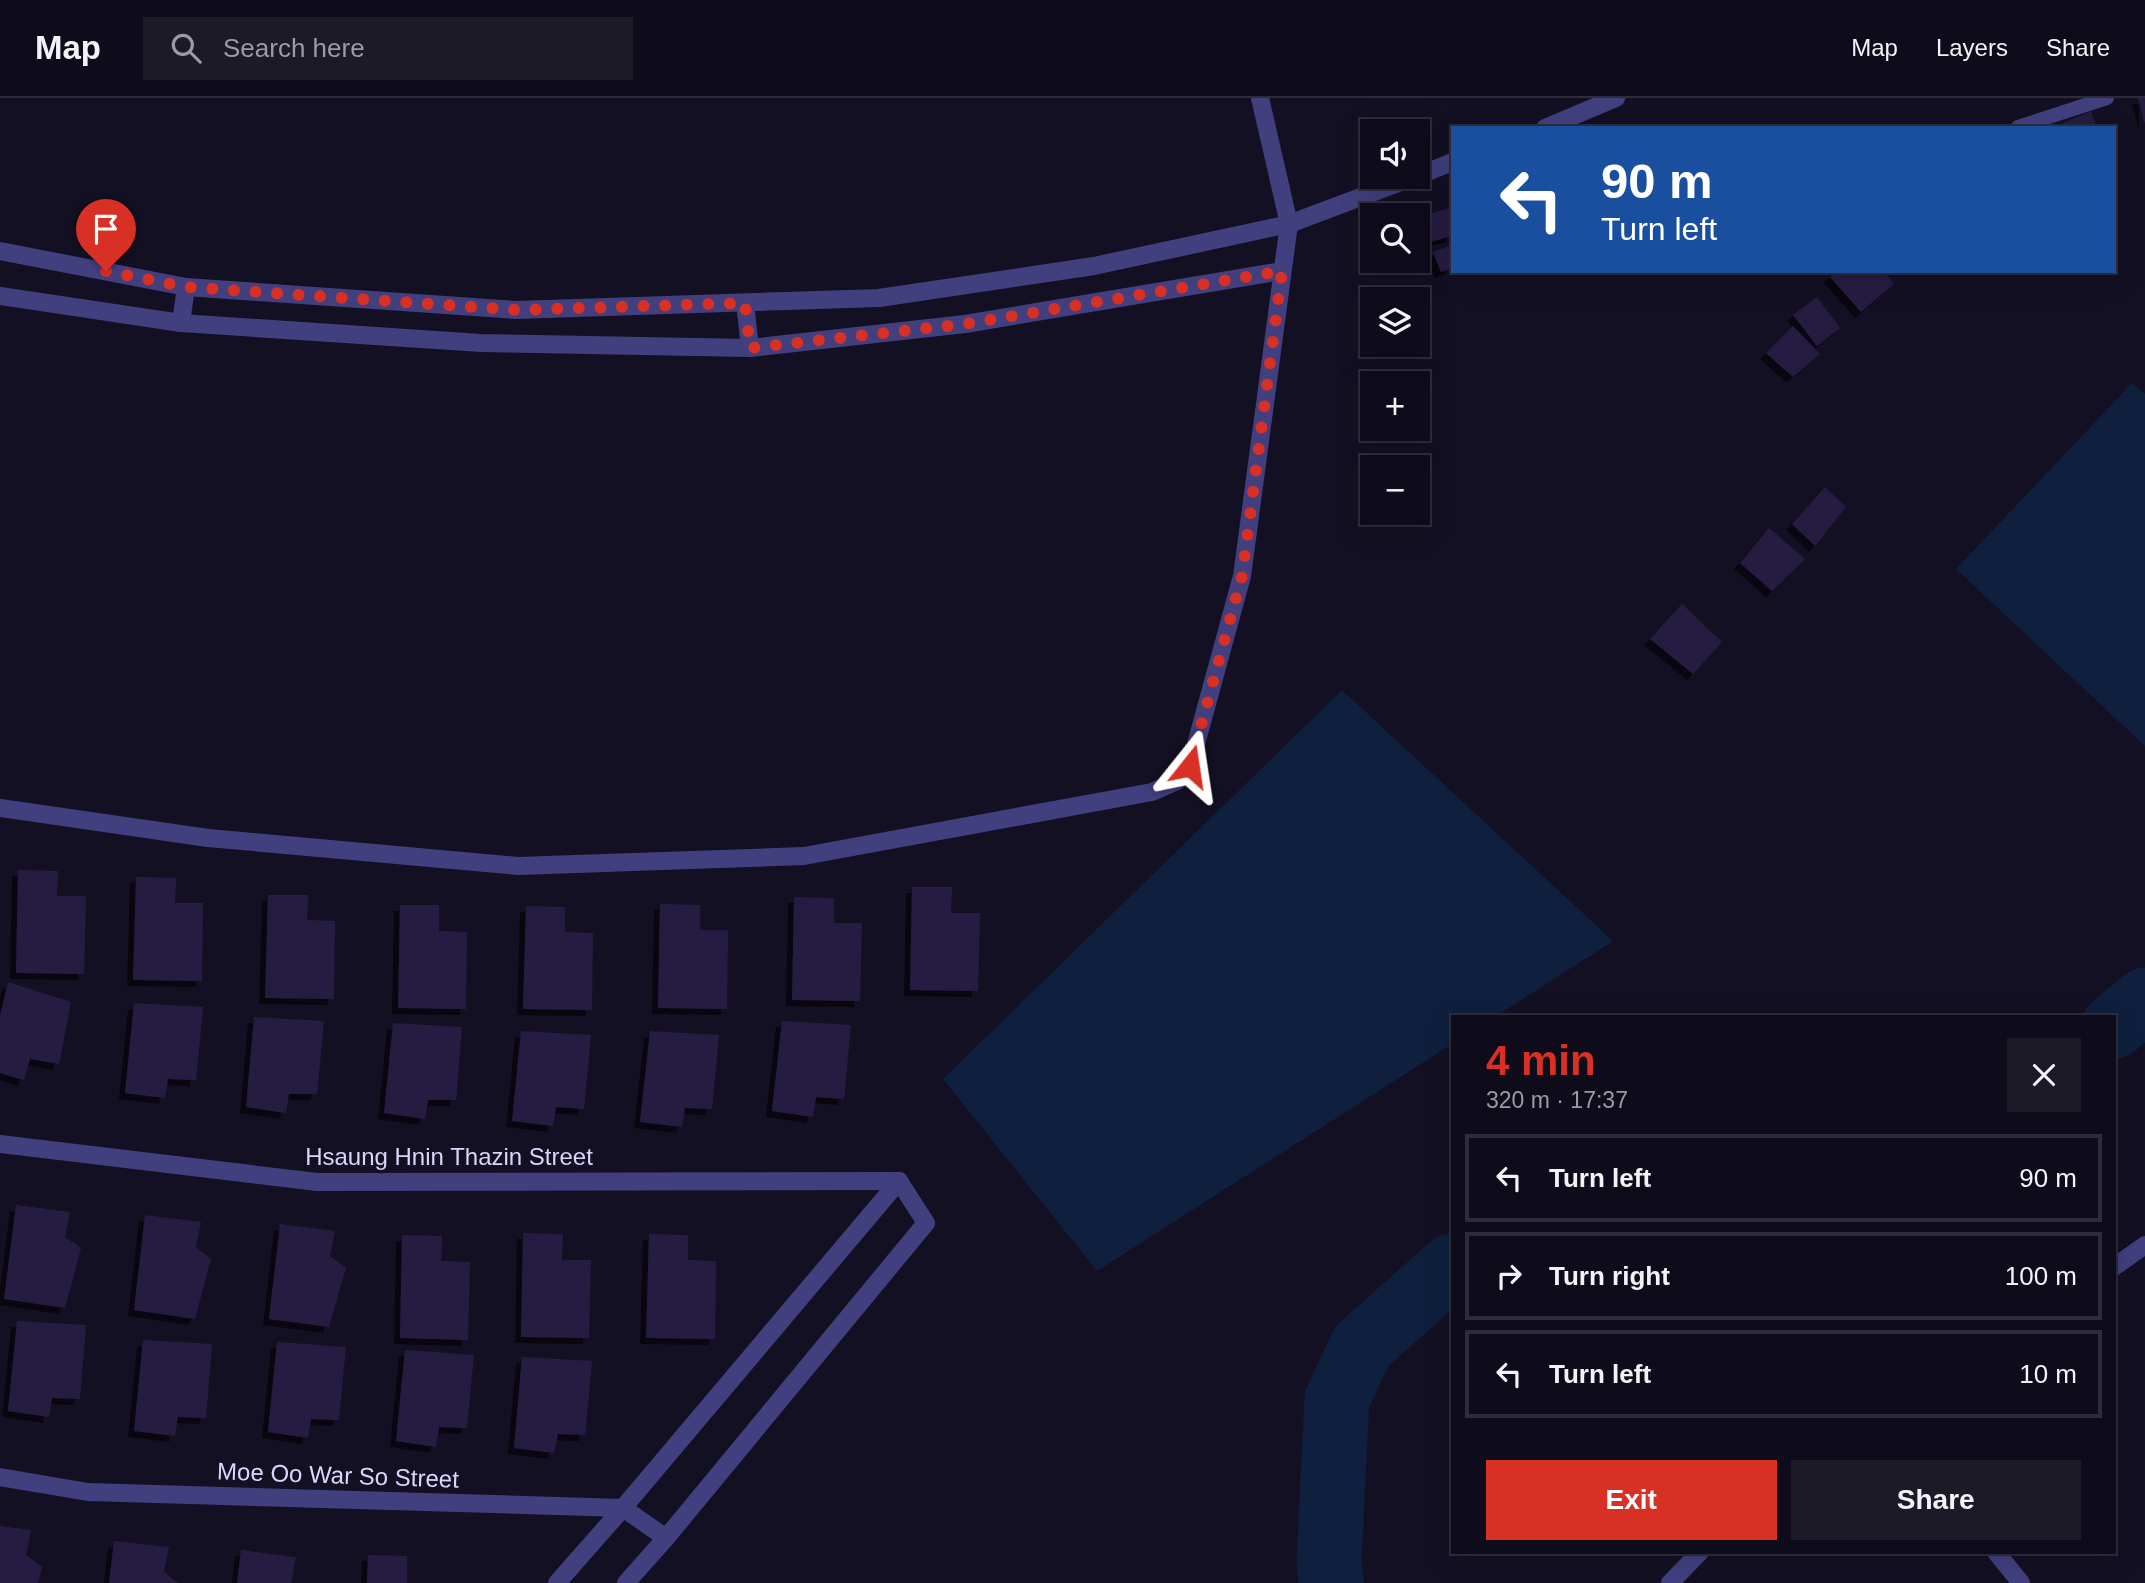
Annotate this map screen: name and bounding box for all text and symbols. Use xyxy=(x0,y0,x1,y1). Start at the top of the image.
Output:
search box xyxy=(143,17,633,80)
text: Map xyxy=(35,29,101,66)
icon: search xyxy=(167,29,205,67)
text: Search here xyxy=(223,33,365,63)
text: Map xyxy=(1851,34,1898,61)
text: Layers xyxy=(1936,34,2008,61)
text: Share xyxy=(2046,34,2110,61)
map controls xyxy=(1360,119,1430,525)
button: sound xyxy=(1360,119,1430,189)
icon: left xyxy=(1486,154,1577,245)
text: 90 m xyxy=(1601,154,1713,208)
pin xyxy=(76,199,136,271)
button: search xyxy=(1360,203,1430,273)
icon: arrive xyxy=(87,210,125,248)
text: Turn left xyxy=(1601,211,1717,247)
button: layers xyxy=(1360,287,1430,357)
button: + xyxy=(1360,371,1430,441)
button: − xyxy=(1360,455,1430,525)
position arrow xyxy=(1153,729,1227,803)
text: 4 min xyxy=(1486,1037,1596,1084)
button: close xyxy=(2007,1038,2081,1112)
text: 320 m · 17:37 xyxy=(1486,1087,1628,1113)
street label: Hsaung Hnin Thazin Street xyxy=(305,1143,593,1170)
icon: left xyxy=(1490,1159,1528,1197)
text: Turn left xyxy=(1549,1163,1651,1193)
text: 90 m xyxy=(2019,1163,2077,1193)
icon: right xyxy=(1490,1257,1528,1295)
text: Turn right xyxy=(1549,1261,1670,1291)
text: 100 m xyxy=(2005,1261,2077,1291)
icon: left xyxy=(1490,1355,1528,1393)
text: Turn left xyxy=(1549,1359,1651,1389)
text: 10 m xyxy=(2019,1359,2077,1389)
street label: Moe Oo War So Street xyxy=(217,1457,460,1493)
button: Exit xyxy=(1486,1460,1777,1540)
button: Share xyxy=(1791,1460,2081,1540)

